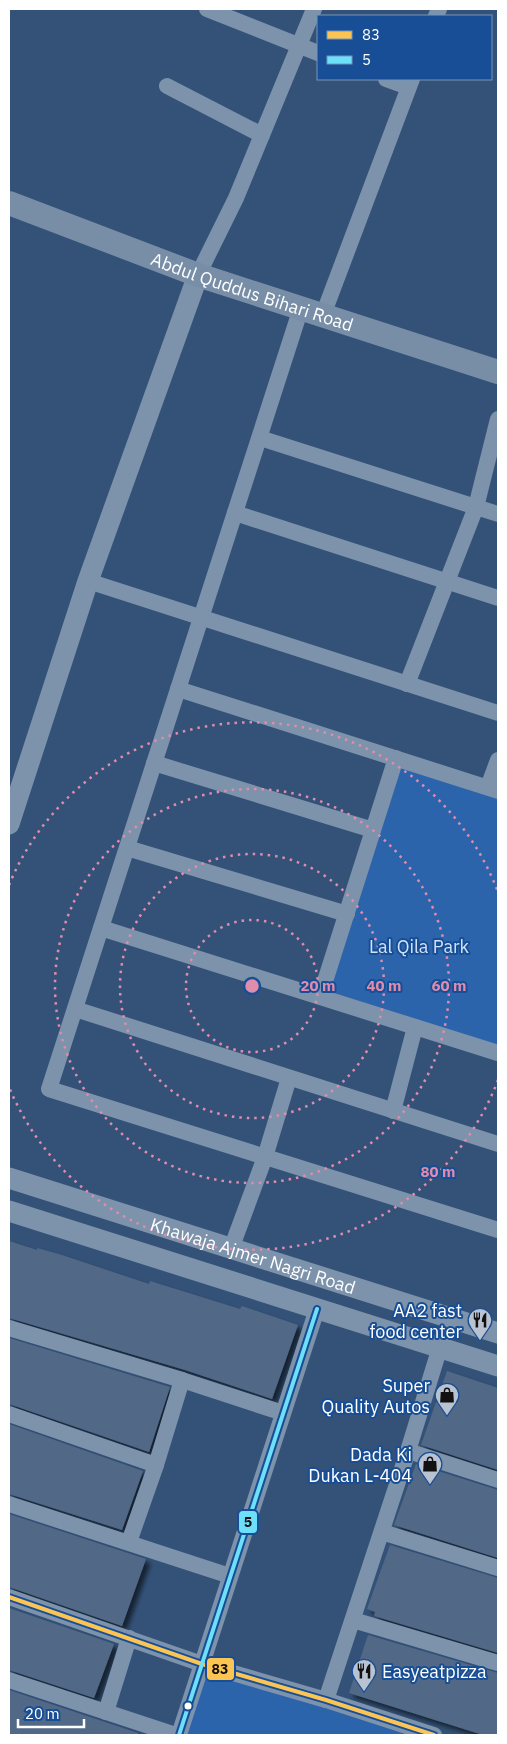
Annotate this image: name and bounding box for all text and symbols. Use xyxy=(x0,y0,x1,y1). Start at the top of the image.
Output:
legend xyxy=(317,15,492,80)
text: 83 xyxy=(362,25,380,44)
text: 5 xyxy=(362,50,371,69)
street label: Abdul Quddus Bihari Road xyxy=(148,247,356,336)
park label: Lal Qila Park xyxy=(369,935,470,958)
text: 20 m xyxy=(301,976,335,995)
text: 40 m xyxy=(367,976,401,995)
text: 60 m xyxy=(432,976,466,995)
centre of rings xyxy=(243,977,261,995)
text: 80 m xyxy=(421,1162,455,1181)
street label: Khawaja Ajmer Nagri Road xyxy=(148,1212,359,1299)
place label: AA2 fast food center xyxy=(370,1299,462,1343)
restaurant icon: AA2 fast food center xyxy=(467,1307,493,1341)
place label: Super Quality Autos xyxy=(322,1374,430,1418)
shop icon: Super Quality Autos xyxy=(434,1382,460,1416)
place label: Dada Ki Dukan L-404 xyxy=(308,1443,412,1487)
shop icon: Dada Ki Dukan L-404 xyxy=(417,1451,443,1485)
line badge: 5 xyxy=(238,1510,258,1534)
text: 5 xyxy=(244,1513,252,1531)
line badge: 83 xyxy=(206,1657,235,1681)
restaurant icon: Easyeatpizza xyxy=(351,1658,377,1692)
text: 83 xyxy=(212,1660,228,1678)
place label: Easyeatpizza xyxy=(382,1660,487,1683)
scale bar xyxy=(18,1696,84,1728)
unlabelled marker xyxy=(183,1701,193,1711)
text: 20 m xyxy=(25,1704,60,1723)

